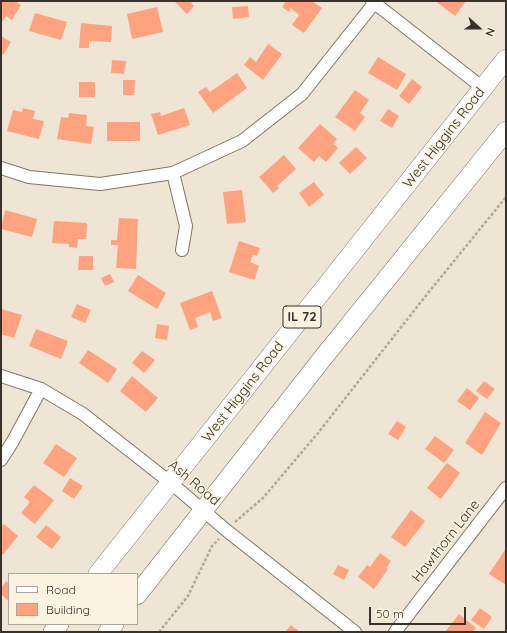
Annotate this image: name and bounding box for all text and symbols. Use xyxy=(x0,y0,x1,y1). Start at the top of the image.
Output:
north arrow xyxy=(459,8,499,48)
text: N xyxy=(482,26,498,39)
street label: West Higgins Road xyxy=(399,84,489,192)
road number: IL 72 xyxy=(283,306,321,328)
street label: West Higgins Road xyxy=(198,338,288,446)
street label: Ash Road xyxy=(165,457,223,509)
street label: Hawthorn Lane xyxy=(409,496,483,586)
legend xyxy=(8,573,138,625)
text: Road xyxy=(46,582,76,597)
scale bar xyxy=(371,599,468,625)
text: Building xyxy=(46,602,90,617)
text: 50 m xyxy=(376,606,404,621)

